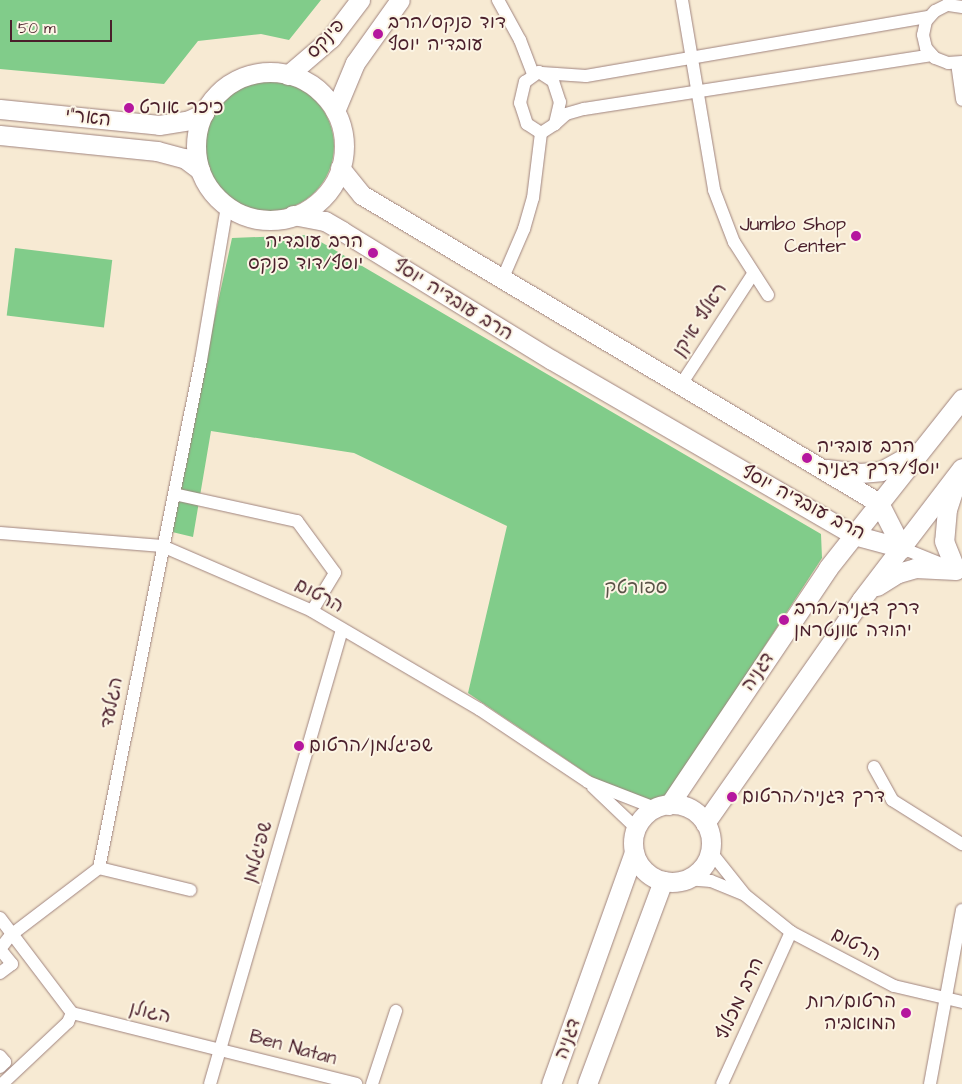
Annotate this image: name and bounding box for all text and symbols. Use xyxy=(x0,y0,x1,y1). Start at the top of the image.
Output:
scale bar xyxy=(12,10,115,42)
place label: דוד פנקס/הרב עובדיה יוסף xyxy=(388,12,506,56)
street label: פינקס xyxy=(302,14,350,64)
text: 50 m xyxy=(18,18,56,39)
marker: דוד פנקס/הרב עובדיה יוסף xyxy=(372,28,384,40)
place label: כיכר אורט xyxy=(139,97,223,119)
marker: כיכר אורט xyxy=(123,102,135,114)
street label: האר"י xyxy=(64,104,112,132)
place label: Jumbo Shop Center xyxy=(740,214,846,258)
marker: Jumbo Shop Center xyxy=(850,230,862,242)
place label: הרב עובדיה יוסף/דוד פנקס xyxy=(248,231,363,275)
marker: הרב עובדיה יוסף/דוד פנקס xyxy=(367,247,379,259)
street label: הרב עובדיה יוסף xyxy=(389,254,517,346)
street label: ראלף איקן xyxy=(668,279,732,361)
place label: הרב עובדיה יוסף/דרך דגניה xyxy=(817,436,940,480)
marker: הרב עובדיה יוסף/דרך דגניה xyxy=(801,452,813,464)
street label: הרב עובדיה יוסף xyxy=(737,461,869,545)
street label: הרטום xyxy=(291,574,347,618)
park label: ספורטק xyxy=(605,577,667,599)
place label: דרך דגניה/הרב יהודה אונטרמן xyxy=(794,598,920,642)
marker: דרך דגניה/הרב יהודה אונטרמן xyxy=(778,614,790,626)
street label: דגניה xyxy=(737,648,779,696)
street label: הגלעד xyxy=(96,675,128,731)
place label: שפיגלמן/הרטום xyxy=(309,735,433,757)
marker: שפיגלמן/הרטום xyxy=(293,740,305,752)
place label: דרך דגניה/הרטום xyxy=(742,786,885,808)
marker: דרך דגניה/הרטום xyxy=(726,791,738,803)
street label: שפיגלמן xyxy=(238,819,278,885)
street label: הרטום xyxy=(828,923,884,967)
street label: הרב מכלוף xyxy=(711,954,769,1044)
place label: הרטום/רות המואביה xyxy=(807,991,896,1035)
street label: הגולן xyxy=(127,997,173,1029)
marker: הרטום/רות המואביה xyxy=(900,1007,912,1019)
street label: דגניה xyxy=(550,1015,586,1063)
street label: Ben Natan xyxy=(247,1025,339,1071)

